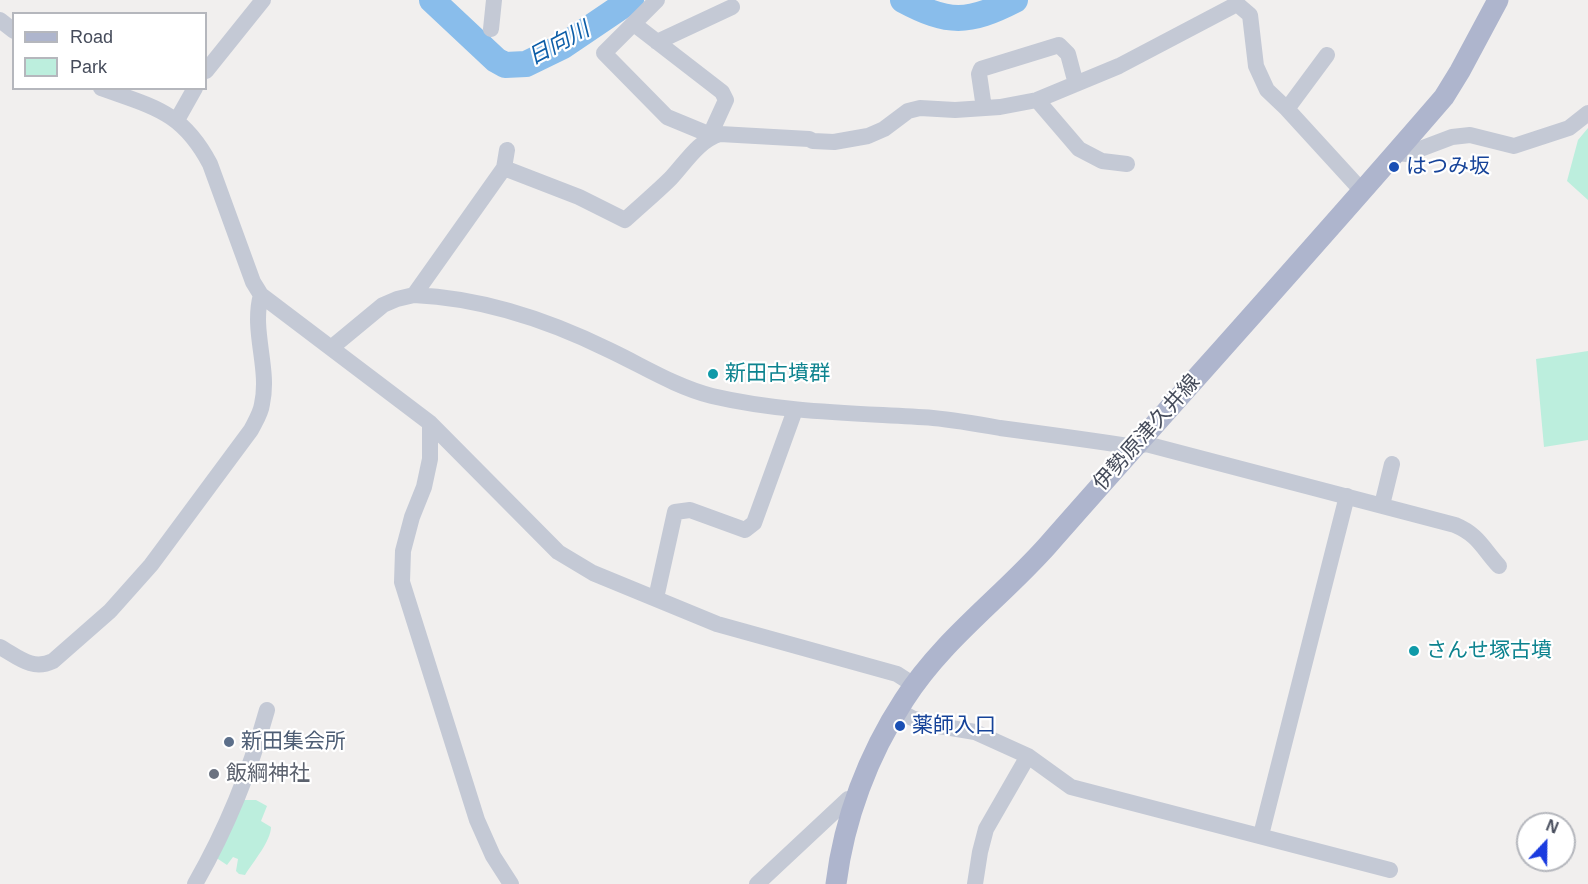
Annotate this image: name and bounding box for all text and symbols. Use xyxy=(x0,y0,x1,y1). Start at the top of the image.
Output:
legend xyxy=(12,12,207,90)
water label: 日向川 xyxy=(524,17,594,71)
text: Road xyxy=(70,27,113,47)
text: Park xyxy=(70,57,107,77)
place label: はつみ坂 xyxy=(1406,154,1490,180)
marker: はつみ坂 xyxy=(1387,160,1401,174)
place label: 新田古墳群 xyxy=(725,361,830,387)
marker: 新田古墳群 xyxy=(706,367,720,381)
street label: 伊勢原津久井線 xyxy=(1088,370,1206,496)
place label: さんせ塚古墳 xyxy=(1426,638,1552,664)
marker: さんせ塚古墳 xyxy=(1407,644,1421,658)
place label: 薬師入口 xyxy=(912,713,996,739)
marker: 薬師入口 xyxy=(893,719,907,733)
place label: 新田集会所 xyxy=(241,729,346,755)
marker: 新田集会所 xyxy=(222,735,236,749)
place label: 飯綱神社 xyxy=(226,761,310,787)
marker: 飯綱神社 xyxy=(207,767,221,781)
north arrow xyxy=(1516,812,1576,872)
text: N xyxy=(1544,817,1561,837)

